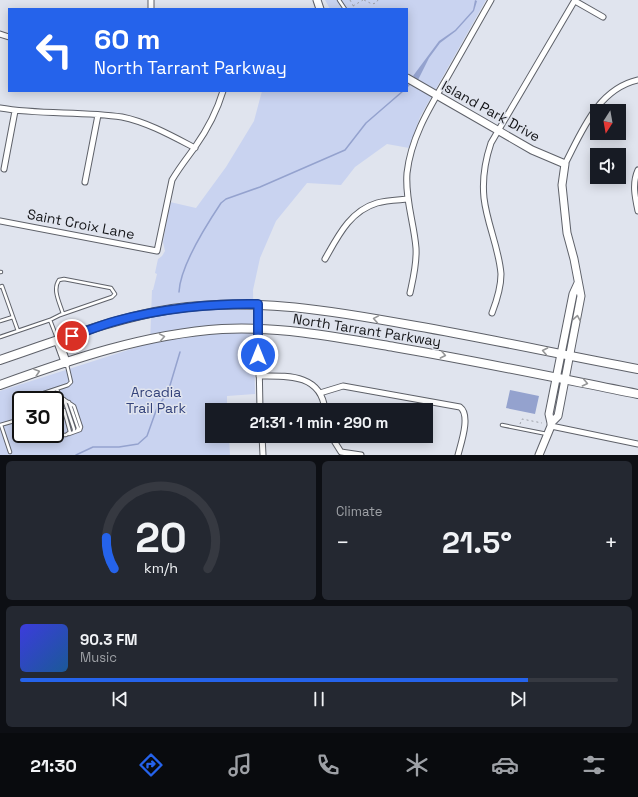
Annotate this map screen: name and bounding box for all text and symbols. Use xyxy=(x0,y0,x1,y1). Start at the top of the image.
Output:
text: 60 m xyxy=(94,21,160,57)
icon: left xyxy=(28,24,80,76)
text: North Tarrant Parkway xyxy=(94,56,287,79)
street label: Island Park Drive xyxy=(439,77,543,145)
north arrow xyxy=(590,104,626,140)
map controls xyxy=(590,104,626,184)
button: sound xyxy=(590,148,626,184)
street label: Saint Croix Lane xyxy=(26,205,136,243)
street label: North Tarrant Parkway xyxy=(292,309,442,351)
one-way arrow xyxy=(373,315,379,324)
one-way arrow xyxy=(572,315,581,321)
pin xyxy=(55,319,89,353)
icon: arrive xyxy=(61,325,83,347)
one-way arrow xyxy=(159,333,165,342)
position arrow xyxy=(237,334,279,376)
one-way arrow xyxy=(542,347,548,356)
one-way arrow xyxy=(440,351,446,359)
one-way arrow xyxy=(33,368,40,377)
one-way arrow xyxy=(581,378,588,387)
park label: Arcadia Trail Park xyxy=(126,383,186,417)
speed limit sign: 30 xyxy=(12,391,64,443)
text: 21:31 · 1 min · 290 m xyxy=(250,413,388,432)
text: Climate xyxy=(336,503,382,520)
text: 20 xyxy=(135,510,187,563)
text: 21.5° xyxy=(442,523,512,562)
text: − xyxy=(336,528,350,556)
text: + xyxy=(604,528,618,556)
text: km/h xyxy=(144,558,178,576)
text: 90.3 FM xyxy=(80,630,137,649)
text: Music xyxy=(80,649,117,666)
icon: previous xyxy=(109,688,131,710)
icon: pause xyxy=(308,688,330,710)
icon: next xyxy=(507,688,529,710)
icon: directions xyxy=(137,751,165,779)
icon: music xyxy=(226,751,254,779)
icon: phone xyxy=(314,751,342,779)
icon: climate xyxy=(403,751,431,779)
icon: car xyxy=(491,751,519,779)
icon: filters xyxy=(580,751,608,779)
text: 21:30 xyxy=(30,754,77,777)

